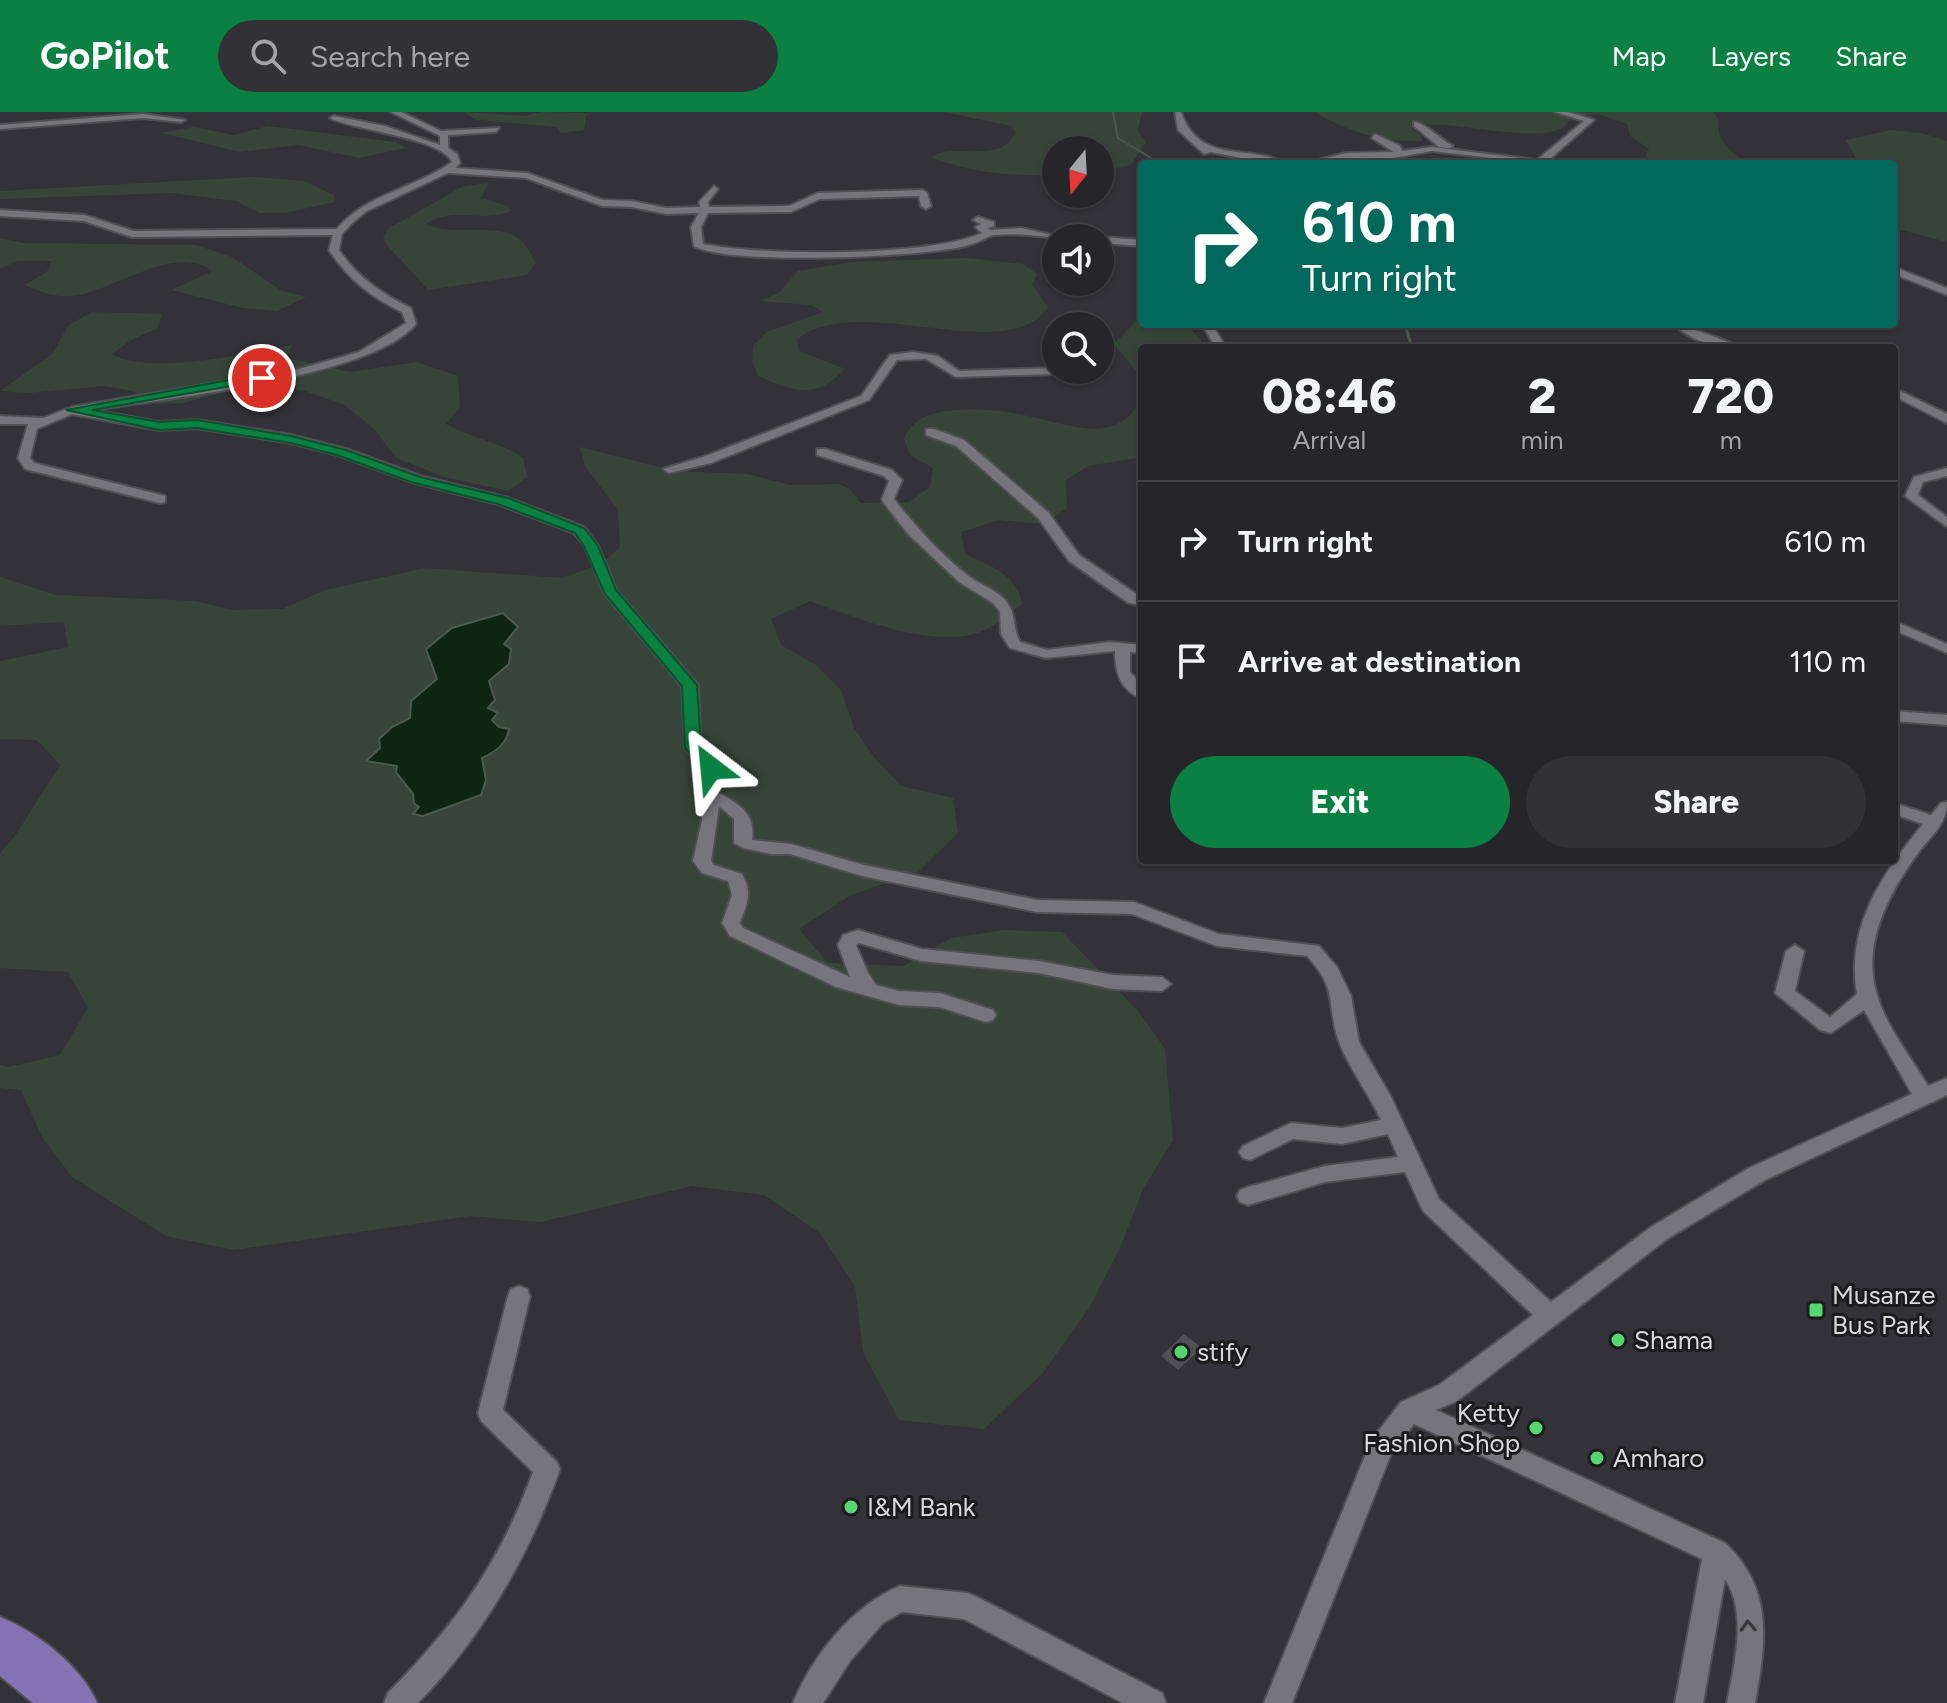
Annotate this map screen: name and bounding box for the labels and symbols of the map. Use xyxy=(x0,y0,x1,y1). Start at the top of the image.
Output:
north arrow xyxy=(1042,136,1114,208)
pin xyxy=(228,344,296,412)
position arrow xyxy=(669,726,753,810)
place label: Musanze Bus Park xyxy=(1832,1279,1935,1341)
marker: Musanze Bus Park xyxy=(1807,1301,1825,1319)
place label: Shama xyxy=(1634,1324,1713,1356)
marker: Shama xyxy=(1609,1331,1627,1349)
place label: stify xyxy=(1197,1336,1249,1368)
marker: stify xyxy=(1172,1343,1190,1361)
place label: Ketty Fashion Shop xyxy=(1363,1397,1520,1459)
marker: Ketty Fashion Shop xyxy=(1527,1419,1545,1437)
place label: Amharo xyxy=(1613,1442,1704,1474)
marker: Amharo xyxy=(1588,1449,1606,1467)
place label: I&M Bank xyxy=(867,1491,976,1523)
marker: I&M Bank xyxy=(842,1498,860,1516)
one-way arrow xyxy=(1739,1619,1756,1632)

